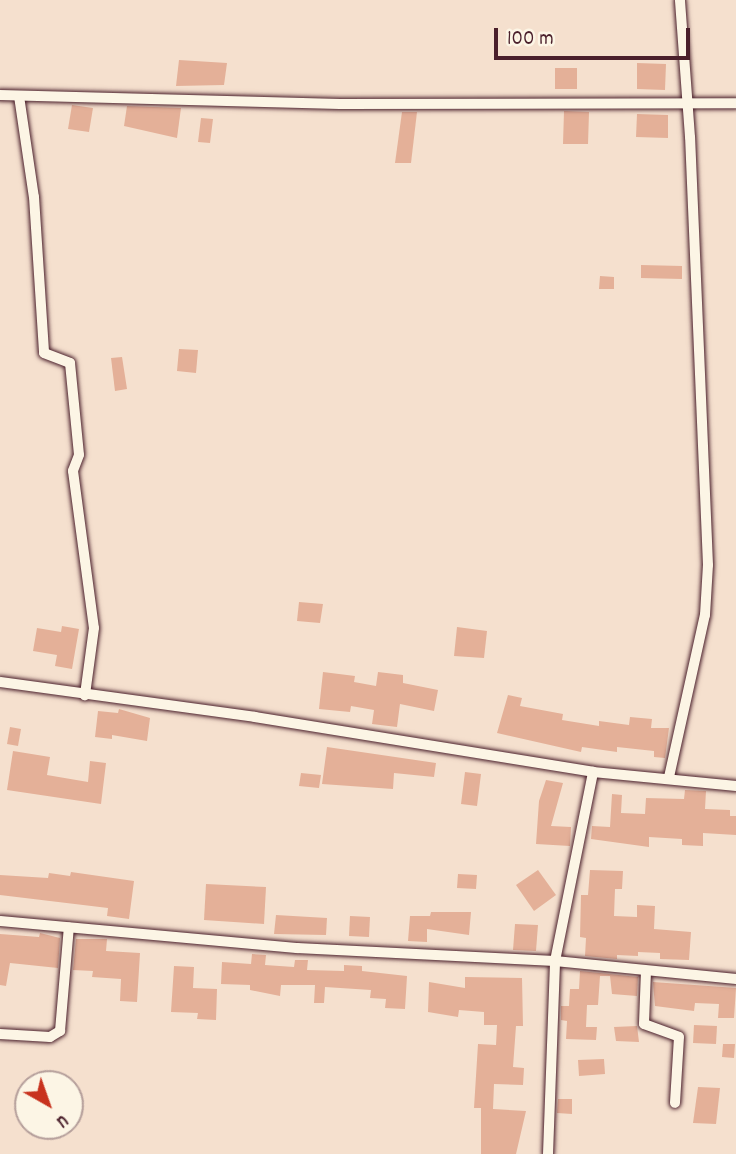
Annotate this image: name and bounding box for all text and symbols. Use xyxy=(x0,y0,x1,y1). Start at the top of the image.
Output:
scale bar xyxy=(498,14,694,58)
text: 100 m xyxy=(507,25,554,55)
north arrow xyxy=(14,1070,84,1140)
text: U xyxy=(49,1107,74,1133)

